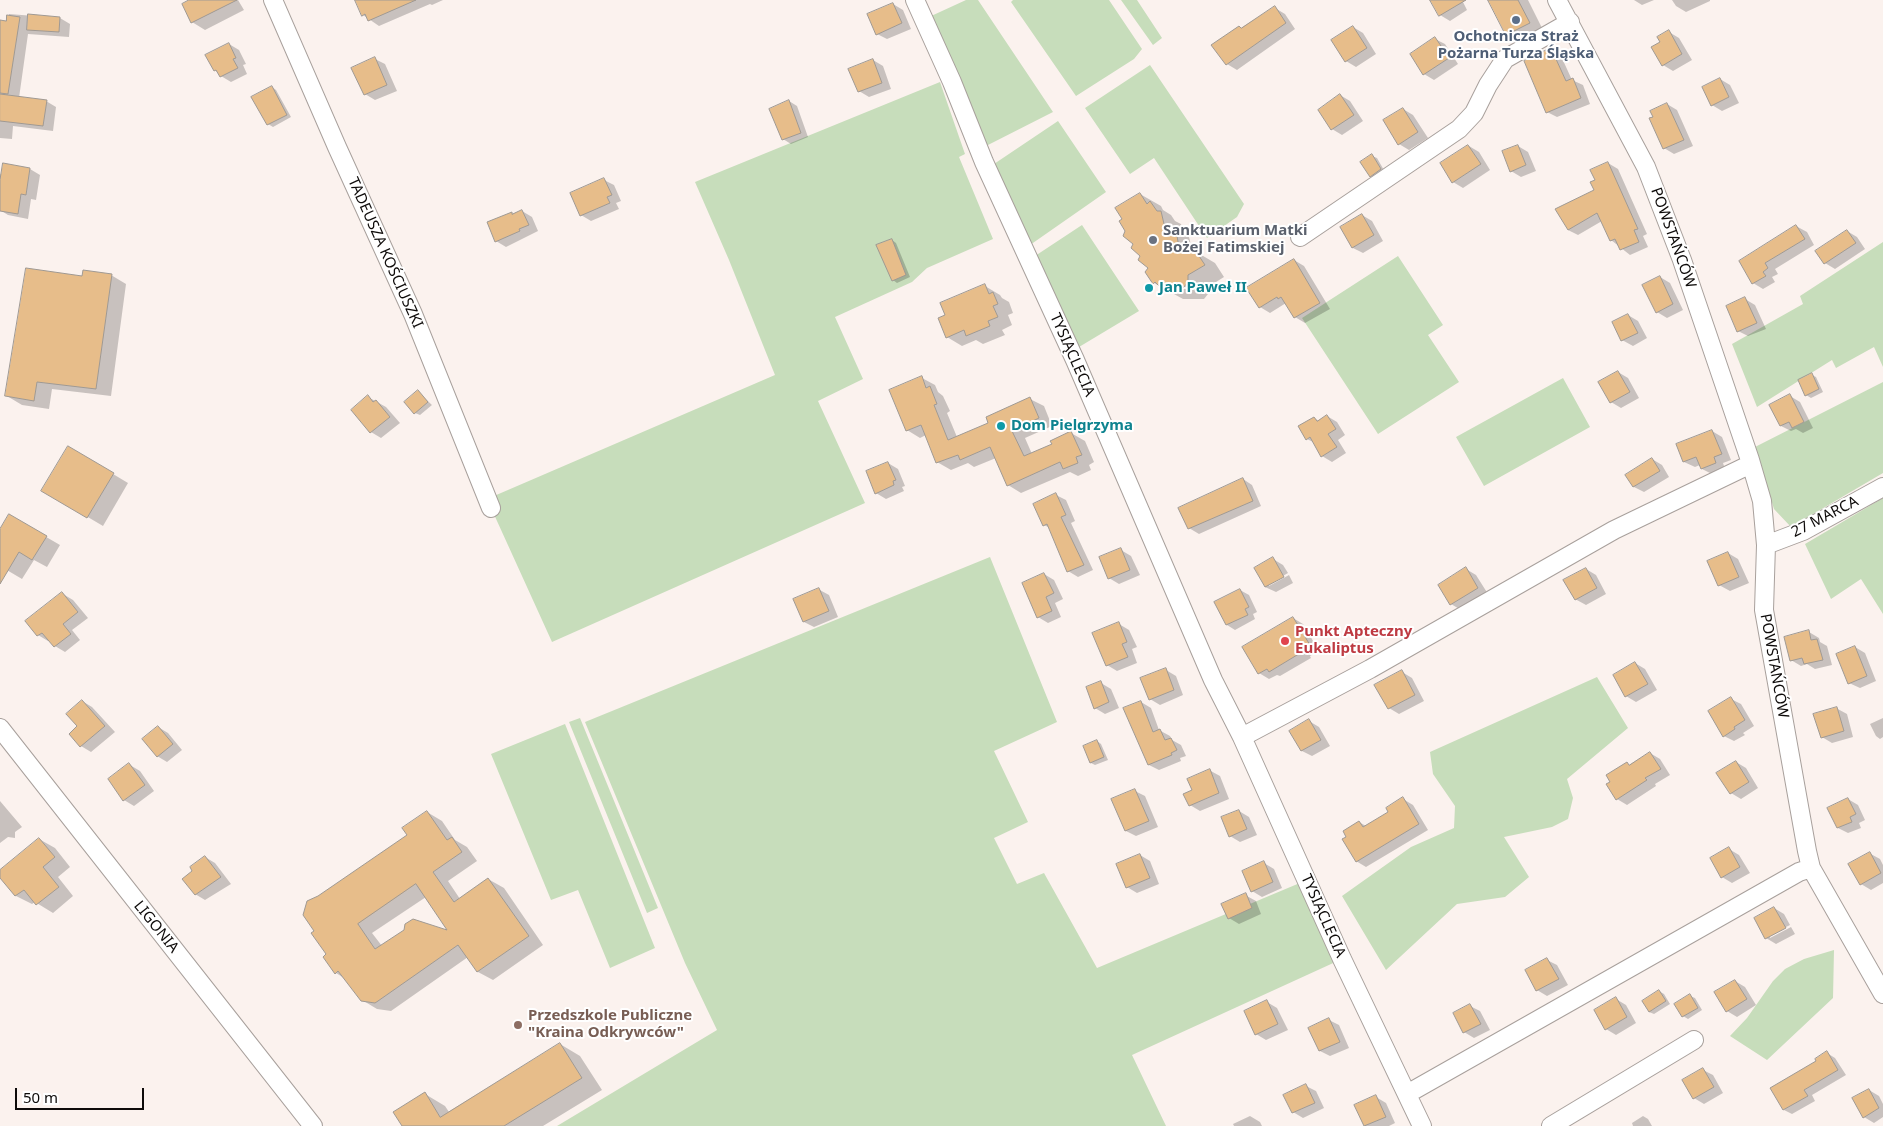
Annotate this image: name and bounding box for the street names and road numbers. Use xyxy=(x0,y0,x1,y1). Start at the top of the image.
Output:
street label: TADEUSZA KOŚCIUSZKI xyxy=(344,175,426,331)
street label: POWSTAŃCÓW xyxy=(1646,185,1700,291)
street label: TYSIĄCLECIA xyxy=(1046,311,1098,399)
street label: 27 MARCA xyxy=(1789,492,1861,542)
street label: POWSTAŃCÓW xyxy=(1756,612,1792,720)
street label: TYSIĄCLECIA xyxy=(1297,872,1349,960)
street label: LIGONIA xyxy=(130,897,182,957)

